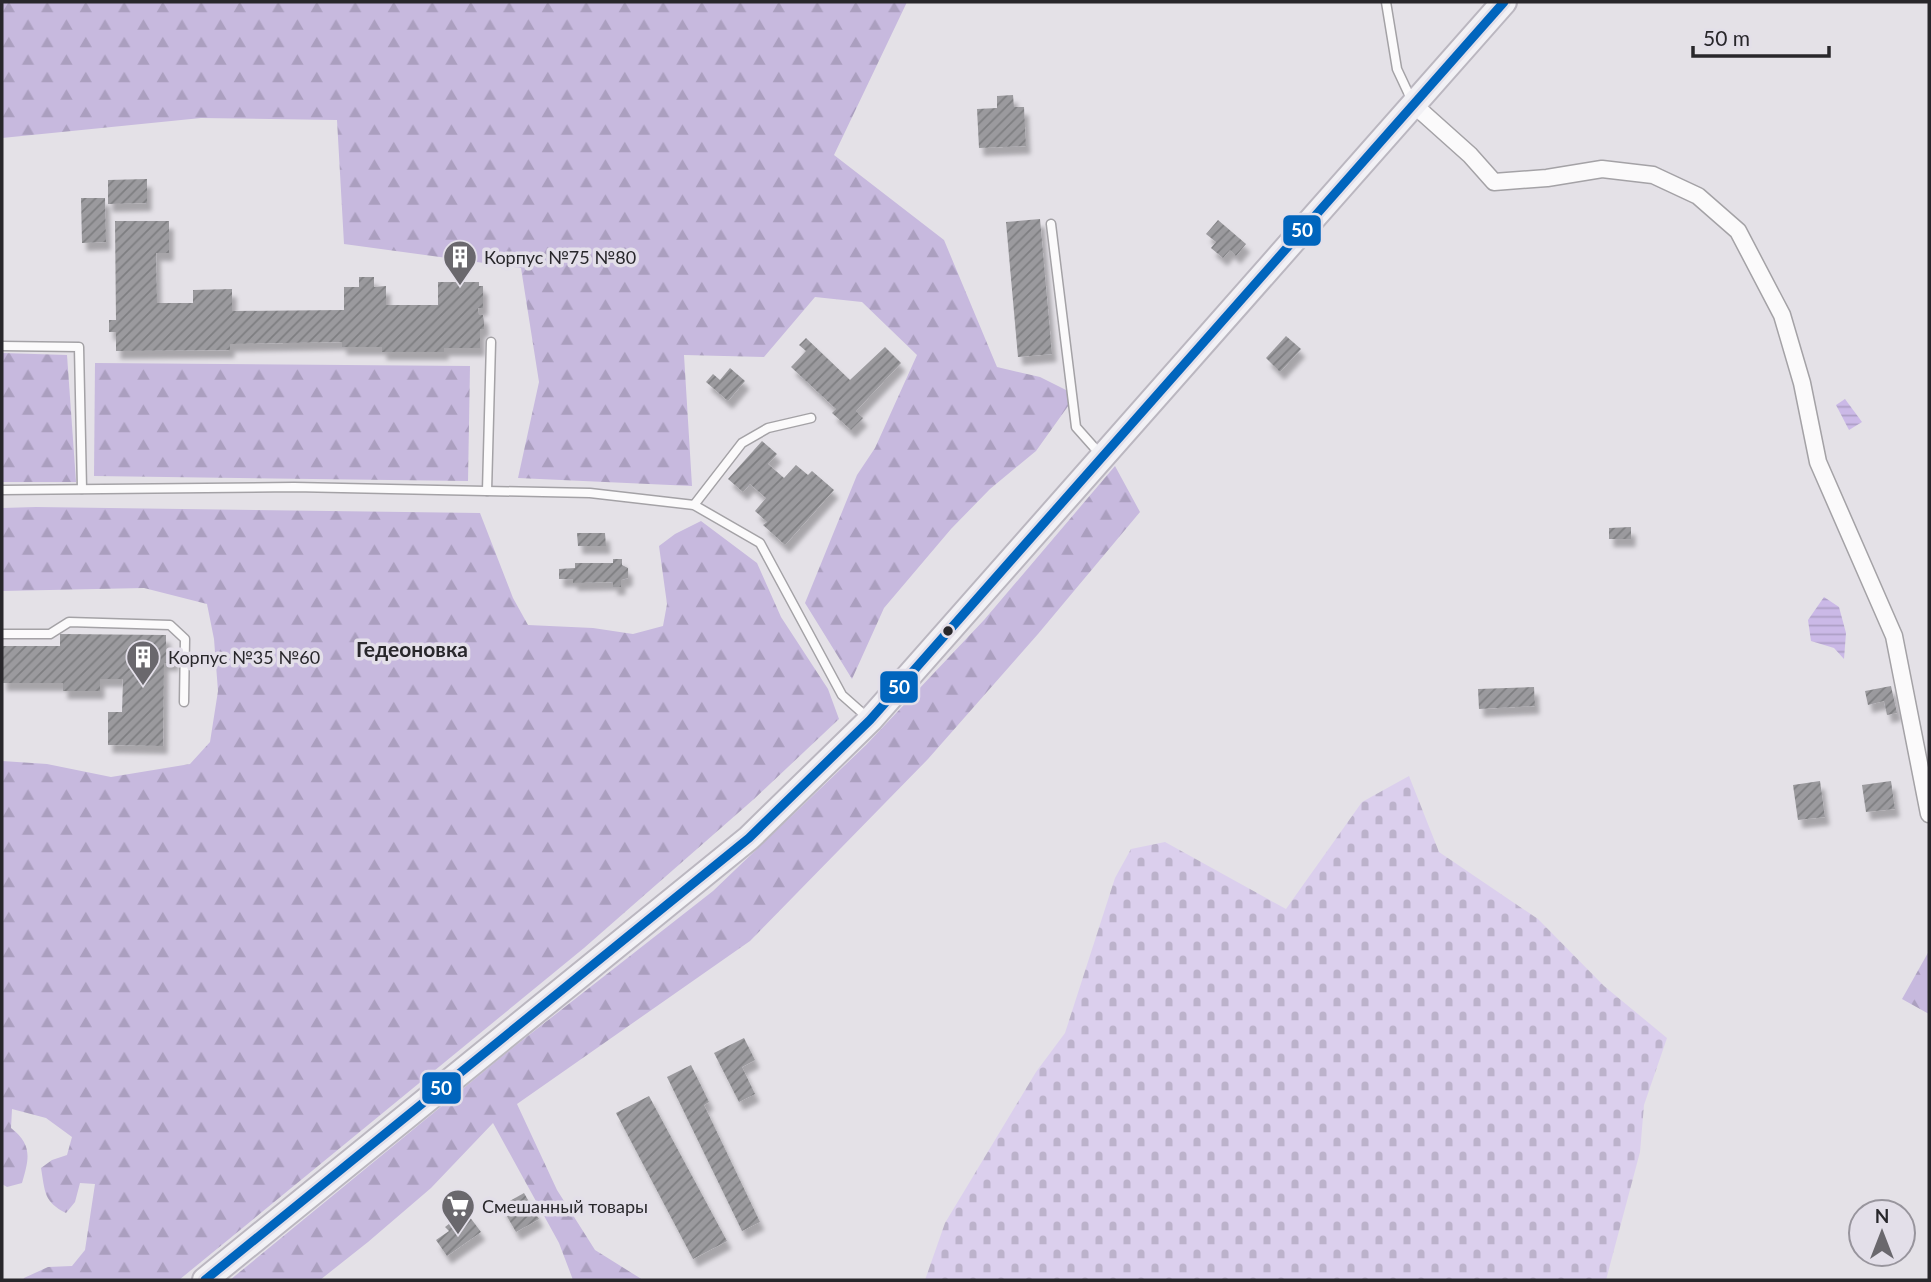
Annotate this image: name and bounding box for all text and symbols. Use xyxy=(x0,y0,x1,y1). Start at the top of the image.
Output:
scale bar xyxy=(1693,14,1829,58)
text: 50 m xyxy=(1703,25,1750,50)
line badge: 50 xyxy=(1282,214,1322,247)
text: 50 xyxy=(1291,218,1313,241)
building icon: Корпус №75 №80 xyxy=(441,238,479,287)
place label: Корпус №75 №80 xyxy=(484,246,636,268)
unlabelled marker xyxy=(941,624,955,638)
district label: Гедеоновка xyxy=(356,636,468,661)
building icon: Корпус №35 №60 xyxy=(124,638,162,687)
place label: Корпус №35 №60 xyxy=(168,646,320,668)
line badge: 50 xyxy=(879,670,919,704)
text: 50 xyxy=(888,675,910,698)
line badge: 50 xyxy=(421,1071,462,1105)
text: 50 xyxy=(430,1076,452,1099)
supermarket icon: Смешанный товары xyxy=(439,1187,477,1236)
place label: Смешанный товары xyxy=(482,1195,648,1217)
north arrow xyxy=(1847,1198,1917,1268)
text: N xyxy=(1875,1204,1889,1227)

